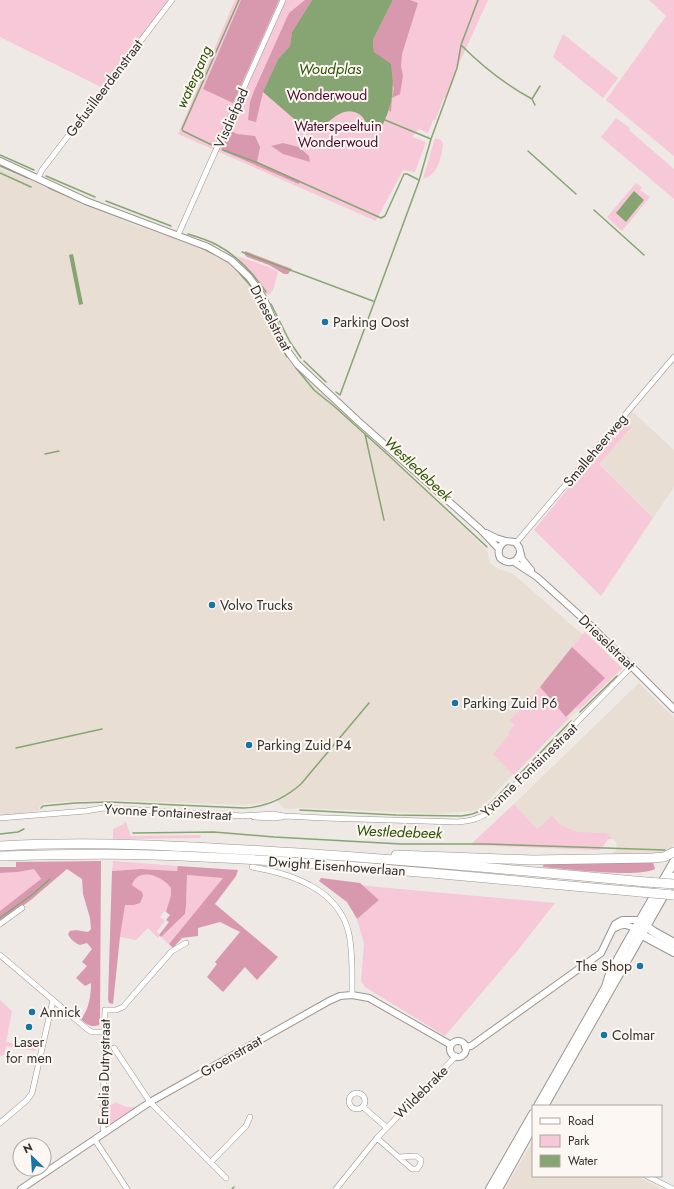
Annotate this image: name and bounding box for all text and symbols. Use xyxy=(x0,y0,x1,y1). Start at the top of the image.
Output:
street label: Gefusilleerdenstraat xyxy=(61,35,148,141)
water label: watergang xyxy=(170,42,218,112)
water label: Woudplas xyxy=(299,58,362,80)
street label: Visdiefpad xyxy=(209,85,253,151)
park label: Wonderwoud xyxy=(287,85,367,105)
park label: Waterspeeltuin Wonderwoud xyxy=(294,116,382,152)
street label: Drieselstraat xyxy=(245,282,297,355)
place label: Parking Oost xyxy=(333,312,409,332)
marker: Parking Oost xyxy=(320,317,330,327)
street label: Smalleheerweg xyxy=(558,409,632,491)
water label: Westledebeek xyxy=(379,431,458,507)
place label: Volvo Trucks xyxy=(220,595,293,615)
marker: Volvo Trucks xyxy=(207,600,217,610)
street label: Drieselstraat xyxy=(574,610,640,675)
place label: Parking Zuid P6 xyxy=(463,693,557,713)
marker: Parking Zuid P6 xyxy=(450,698,460,708)
street label: Yvonne Fontainestraat xyxy=(476,718,582,822)
place label: Parking Zuid P4 xyxy=(257,735,351,755)
marker: Parking Zuid P4 xyxy=(244,740,254,750)
street label: Yvonne Fontainestraat xyxy=(104,799,233,825)
water label: Westledebeek xyxy=(355,819,443,845)
street label: Dwight Eisenhowerlaan xyxy=(268,851,406,881)
place label: The Shop xyxy=(576,956,632,976)
marker: The Shop xyxy=(635,961,645,971)
place label: Annick xyxy=(40,1002,81,1022)
marker: Annick xyxy=(27,1007,37,1017)
street label: Emelia Dutrystraat xyxy=(93,1018,115,1125)
marker: Laser for men xyxy=(24,1022,34,1032)
place label: Colmar xyxy=(612,1025,655,1045)
street label: Groenstraat xyxy=(196,1030,266,1082)
marker: Colmar xyxy=(599,1030,609,1040)
place label: Laser for men xyxy=(6,1032,52,1068)
street label: Wildebrake xyxy=(390,1061,452,1123)
legend xyxy=(532,1105,662,1177)
text: Road xyxy=(568,1112,594,1130)
text: Park xyxy=(568,1132,590,1150)
north arrow xyxy=(12,1137,52,1177)
text: N xyxy=(20,1139,35,1157)
text: Water xyxy=(568,1152,599,1170)

